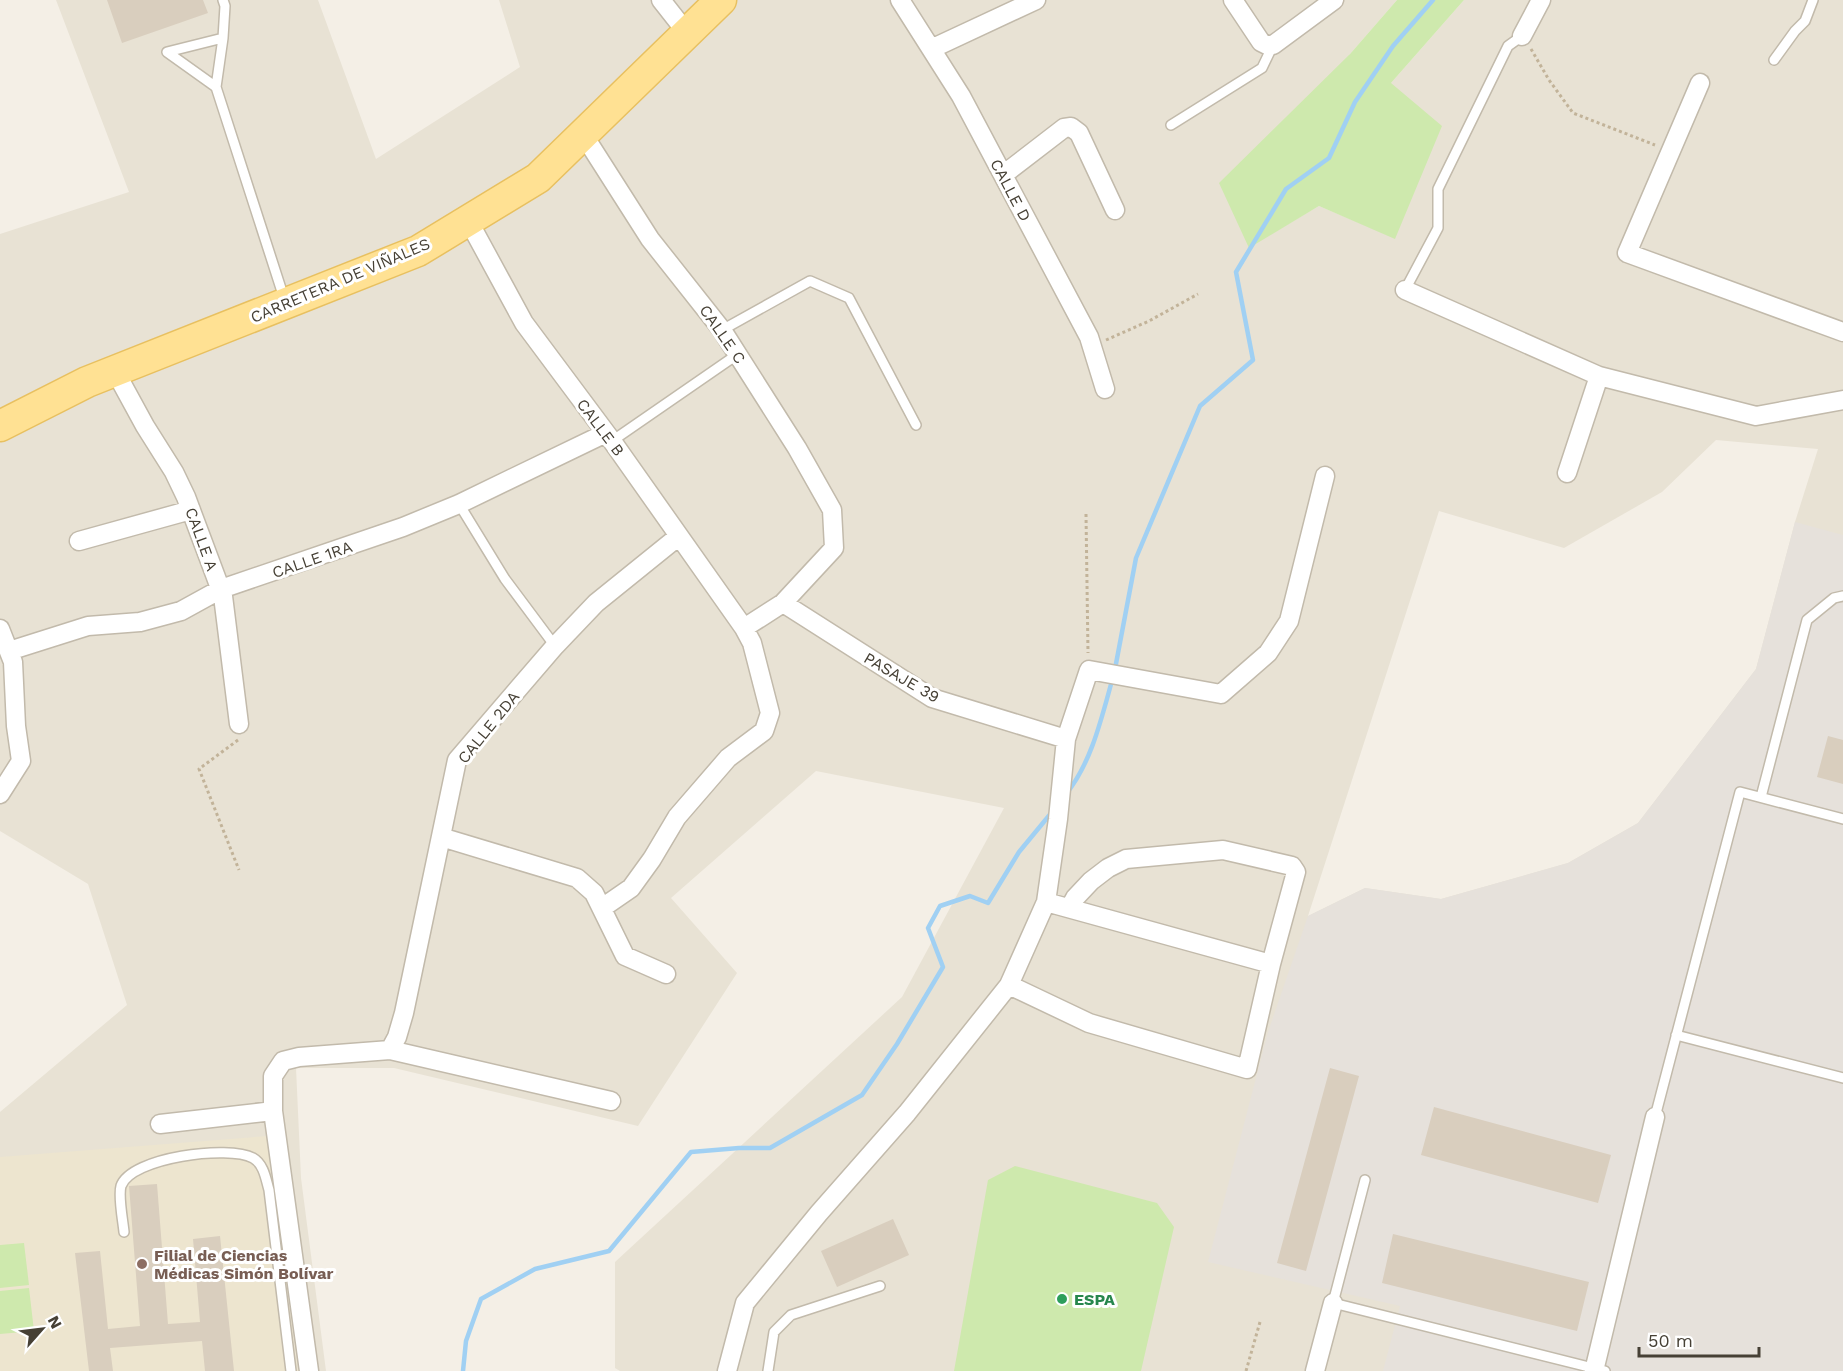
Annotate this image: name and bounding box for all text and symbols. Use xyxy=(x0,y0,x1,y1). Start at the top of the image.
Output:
street label: CALLE D xyxy=(986,156,1035,225)
street label: CARRETERA DE VIÑALES xyxy=(248,234,433,327)
street label: CALLE C xyxy=(696,301,750,367)
street label: CALLE B xyxy=(573,395,628,460)
street label: CALLE A xyxy=(181,505,222,574)
street label: CALLE 1RA xyxy=(270,537,355,582)
street label: PASAJE 39 xyxy=(861,648,943,707)
street label: CALLE 2DA xyxy=(453,687,524,767)
place label: Filial de Ciencias Médicas Simón Bolívar xyxy=(154,1246,333,1283)
marker: Filial de Ciencias Médicas Simón Bolívar xyxy=(135,1257,149,1271)
place label: ESPA xyxy=(1074,1290,1115,1309)
marker: ESPA xyxy=(1055,1292,1069,1306)
north arrow xyxy=(12,1299,72,1359)
text: N xyxy=(44,1312,66,1332)
scale bar xyxy=(1639,1320,1759,1358)
text: 50 m xyxy=(1648,1330,1693,1351)

